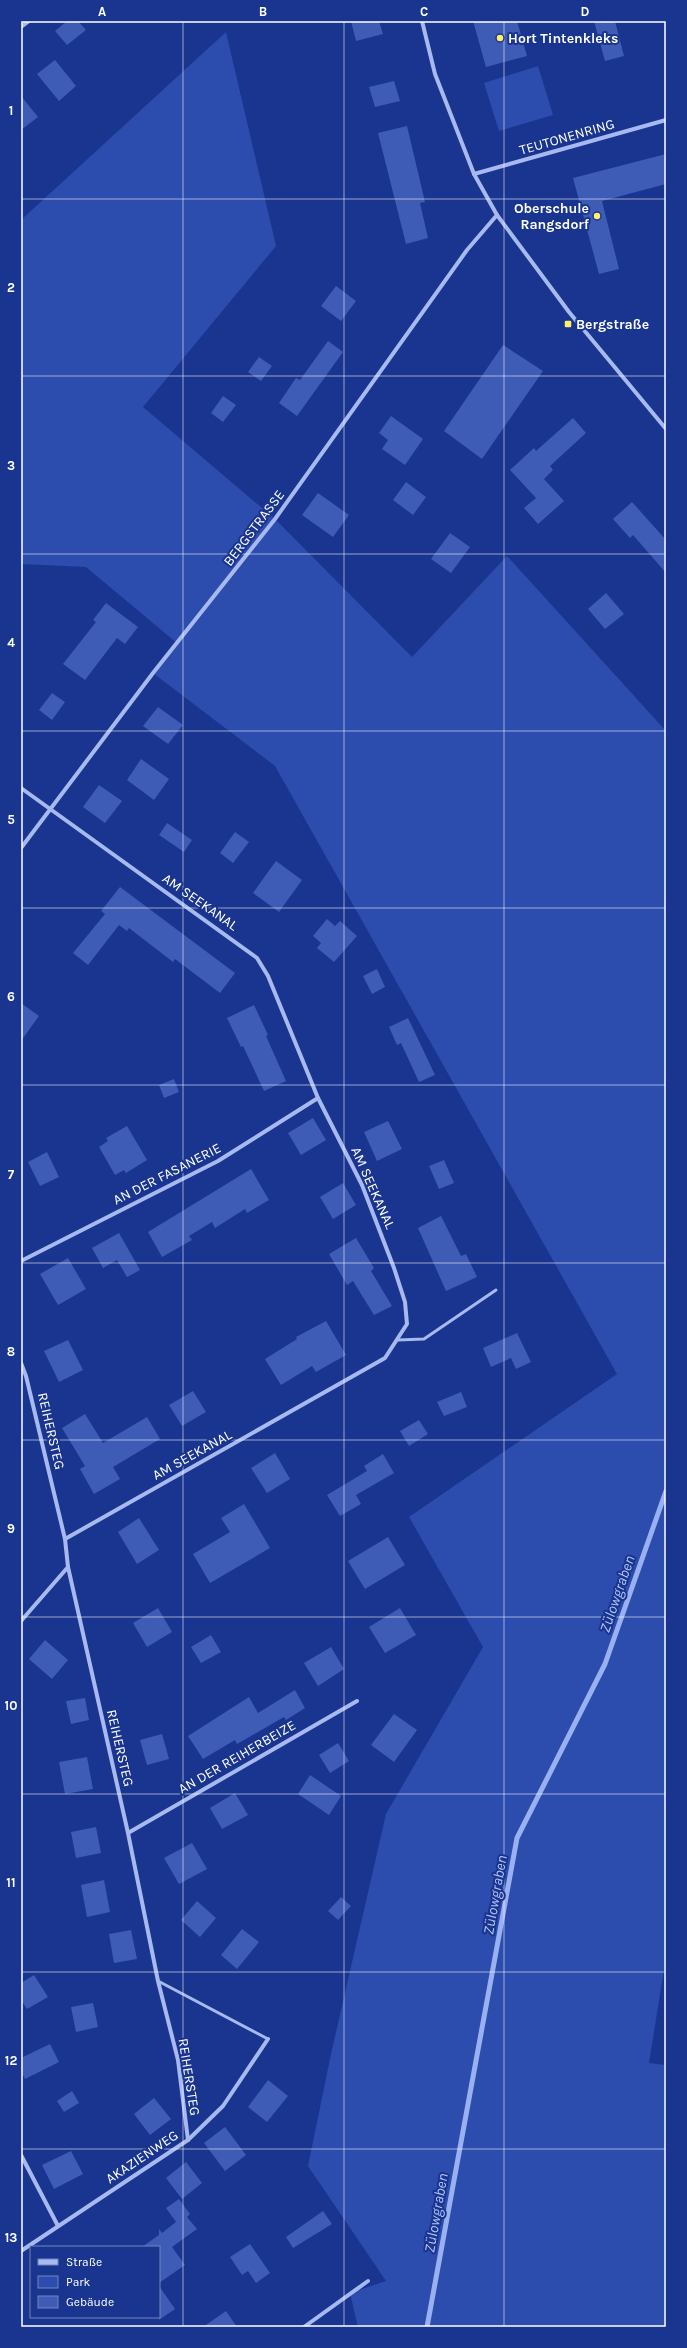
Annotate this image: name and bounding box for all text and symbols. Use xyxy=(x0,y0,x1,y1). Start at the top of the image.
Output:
text: A xyxy=(98,4,106,19)
text: B xyxy=(259,4,267,19)
text: C xyxy=(420,4,428,19)
text: D xyxy=(581,4,590,19)
place label: Hort Tintenkleks xyxy=(508,30,618,47)
marker: Hort Tintenkleks xyxy=(495,33,505,43)
text: 1 xyxy=(9,103,13,118)
street label: TEUTONENRING xyxy=(517,115,617,159)
place label: Oberschule Rangsdorf xyxy=(514,200,590,233)
marker: Oberschule Rangsdorf xyxy=(592,211,602,221)
text: 2 xyxy=(7,280,15,295)
place label: Bergstraße xyxy=(576,316,649,333)
marker: Bergstraße xyxy=(563,319,573,329)
text: 3 xyxy=(7,458,15,473)
street label: BERGSTRASSE xyxy=(220,487,288,569)
text: 4 xyxy=(7,635,15,650)
text: 5 xyxy=(7,812,15,827)
street label: AM SEEKANAL xyxy=(159,870,241,934)
text: 6 xyxy=(7,989,15,1004)
street label: AN DER FASANERIE xyxy=(110,1139,224,1209)
street label: AM SEEKANAL xyxy=(347,1144,399,1232)
text: 7 xyxy=(8,1167,15,1182)
text: 8 xyxy=(7,1344,15,1359)
street label: REIHERSTEG xyxy=(34,1391,68,1471)
street label: AM SEEKANAL xyxy=(149,1426,235,1484)
text: 9 xyxy=(7,1521,15,1536)
water label: Zülowgraben xyxy=(595,1553,639,1635)
text: 10 xyxy=(5,1698,17,1713)
street label: REIHERSTEG xyxy=(103,1708,137,1788)
street label: AN DER REIHERBEIZE xyxy=(175,1716,299,1798)
water label: Zülowgraben xyxy=(479,1854,511,1936)
text: 11 xyxy=(6,1875,16,1890)
street label: REIHERSTEG xyxy=(174,2037,204,2117)
text: 12 xyxy=(5,2053,17,2068)
street label: AKAZIENWEG xyxy=(103,2127,181,2187)
water label: Zülowgraben xyxy=(420,2172,452,2254)
text: 13 xyxy=(5,2230,17,2245)
legend xyxy=(30,2246,160,2318)
text: Straße xyxy=(66,2255,102,2269)
text: Park xyxy=(66,2275,91,2289)
text: Gebäude xyxy=(66,2295,114,2309)

